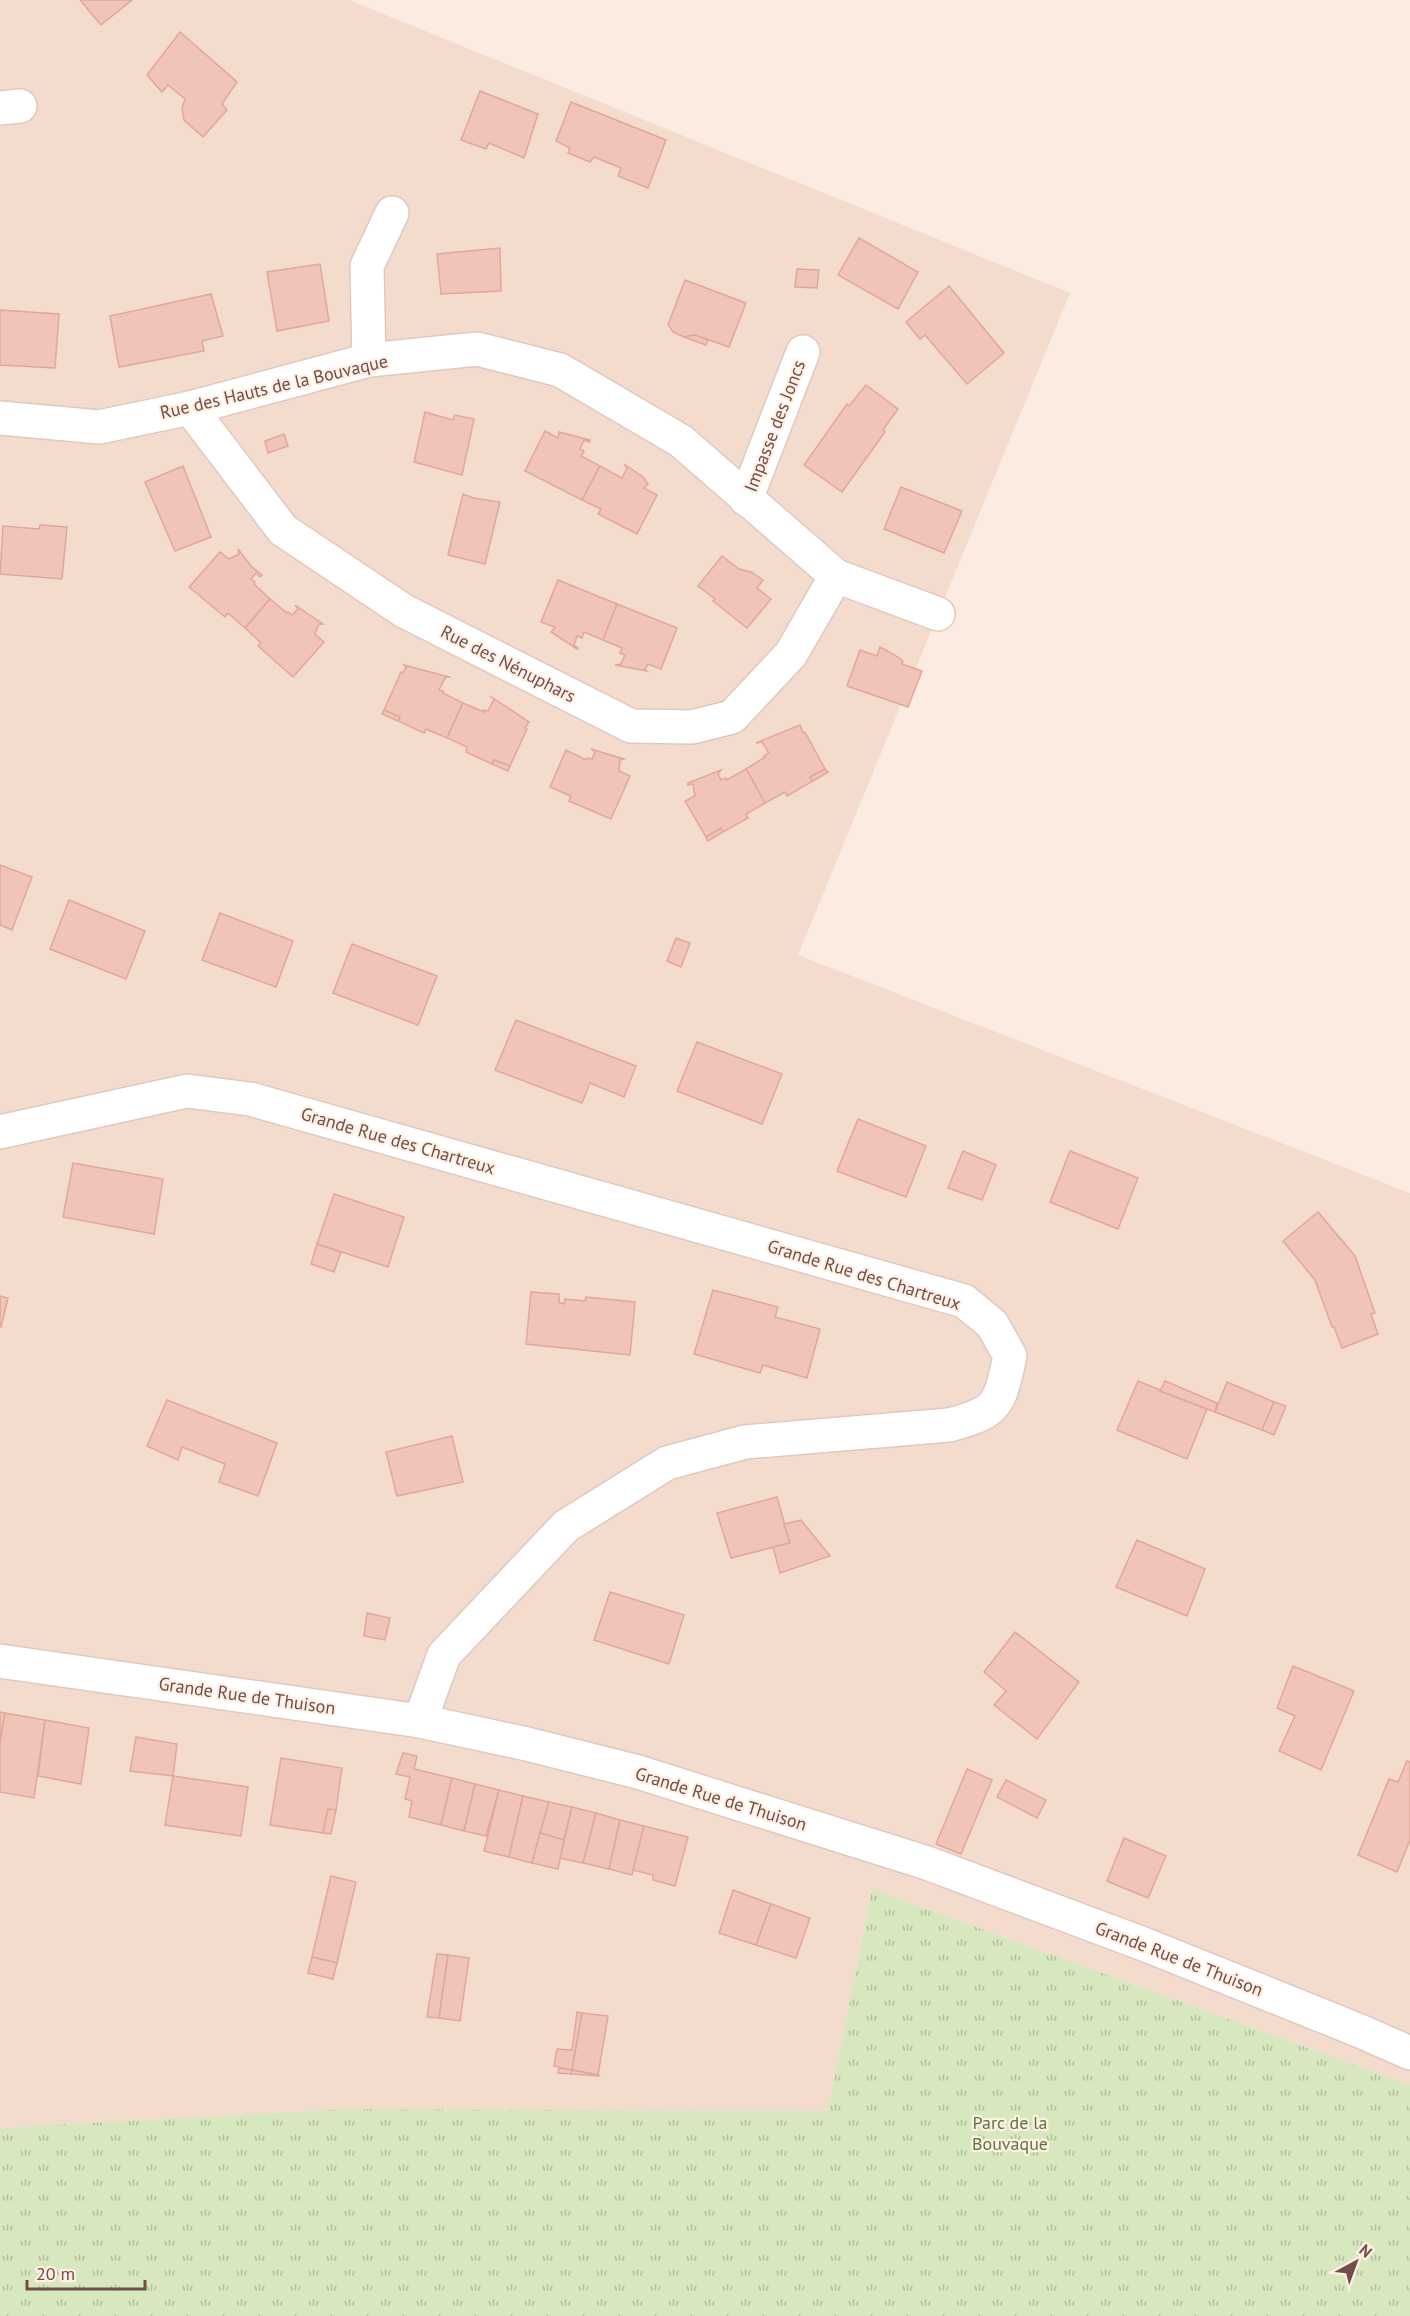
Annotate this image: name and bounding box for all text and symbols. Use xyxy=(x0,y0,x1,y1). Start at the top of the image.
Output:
street label: Rue des Hauts de la Bouvaque xyxy=(158,349,390,424)
street label: Impasse des Joncs xyxy=(739,357,810,495)
street label: Rue des Nénuphars xyxy=(437,620,580,707)
street label: Grande Rue des Chartreux xyxy=(298,1102,498,1179)
street label: Grande Rue des Chartreux xyxy=(765,1234,964,1315)
street label: Grande Rue de Thuison xyxy=(157,1672,337,1719)
street label: Grande Rue de Thuison xyxy=(633,1761,810,1836)
street label: Grande Rue de Thuison xyxy=(1092,1916,1267,2001)
park label: Parc de la Bouvaque xyxy=(972,2111,1048,2155)
north arrow xyxy=(1326,2232,1386,2292)
text: N xyxy=(1355,2240,1376,2262)
scale bar xyxy=(27,2253,146,2291)
text: 20 m xyxy=(36,2262,75,2285)

